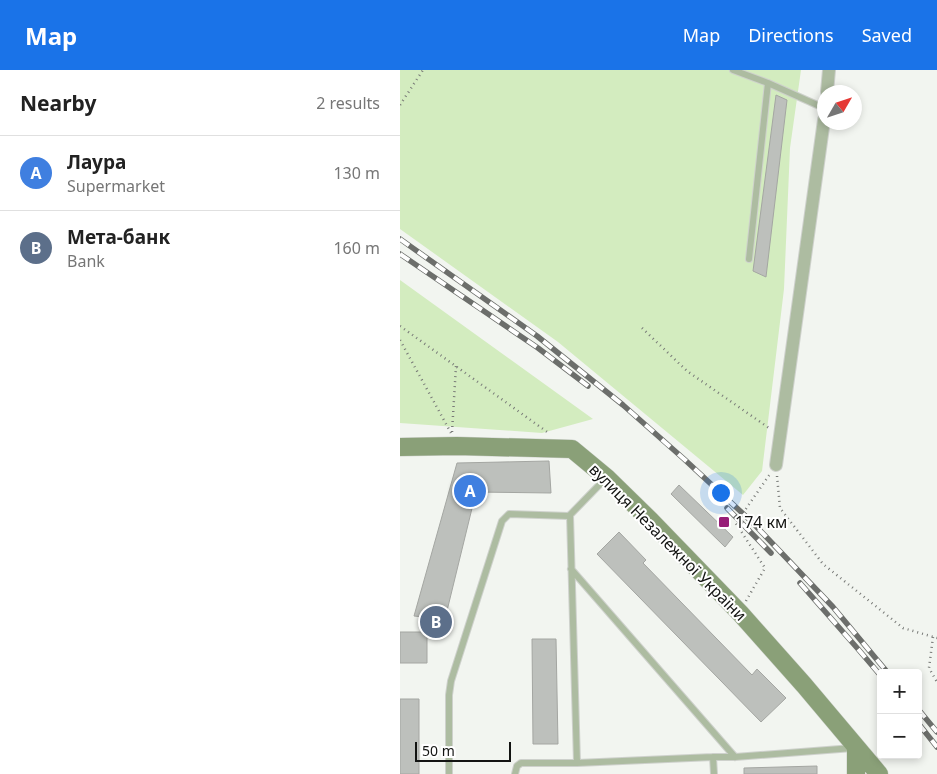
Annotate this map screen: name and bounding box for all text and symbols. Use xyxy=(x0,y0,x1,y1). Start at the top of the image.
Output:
text: Map xyxy=(25,19,77,52)
text: Map xyxy=(683,23,720,47)
text: Directions xyxy=(748,23,834,47)
text: Saved xyxy=(862,23,912,47)
north arrow xyxy=(817,85,862,130)
text: Nearby xyxy=(20,89,96,117)
text: 2 results xyxy=(316,92,380,114)
text: Лаура xyxy=(67,149,126,175)
text: A xyxy=(30,162,42,184)
text: 130 m xyxy=(333,162,380,184)
text: Supermarket xyxy=(67,175,165,197)
text: Мета-банк xyxy=(67,224,170,250)
text: B xyxy=(31,237,41,259)
text: 160 m xyxy=(333,237,380,259)
text: Bank xyxy=(67,250,105,272)
street label: вулиця Незалежної України xyxy=(584,458,752,626)
pin: A xyxy=(454,472,486,510)
your location xyxy=(708,480,734,506)
place label: 174 км xyxy=(735,511,787,533)
marker: 174 км xyxy=(717,515,731,529)
pin: B xyxy=(420,603,452,641)
map controls xyxy=(877,669,922,759)
button: + xyxy=(877,669,922,714)
button: − xyxy=(877,714,922,759)
scale bar xyxy=(415,739,511,762)
text: 50 m xyxy=(422,741,455,760)

